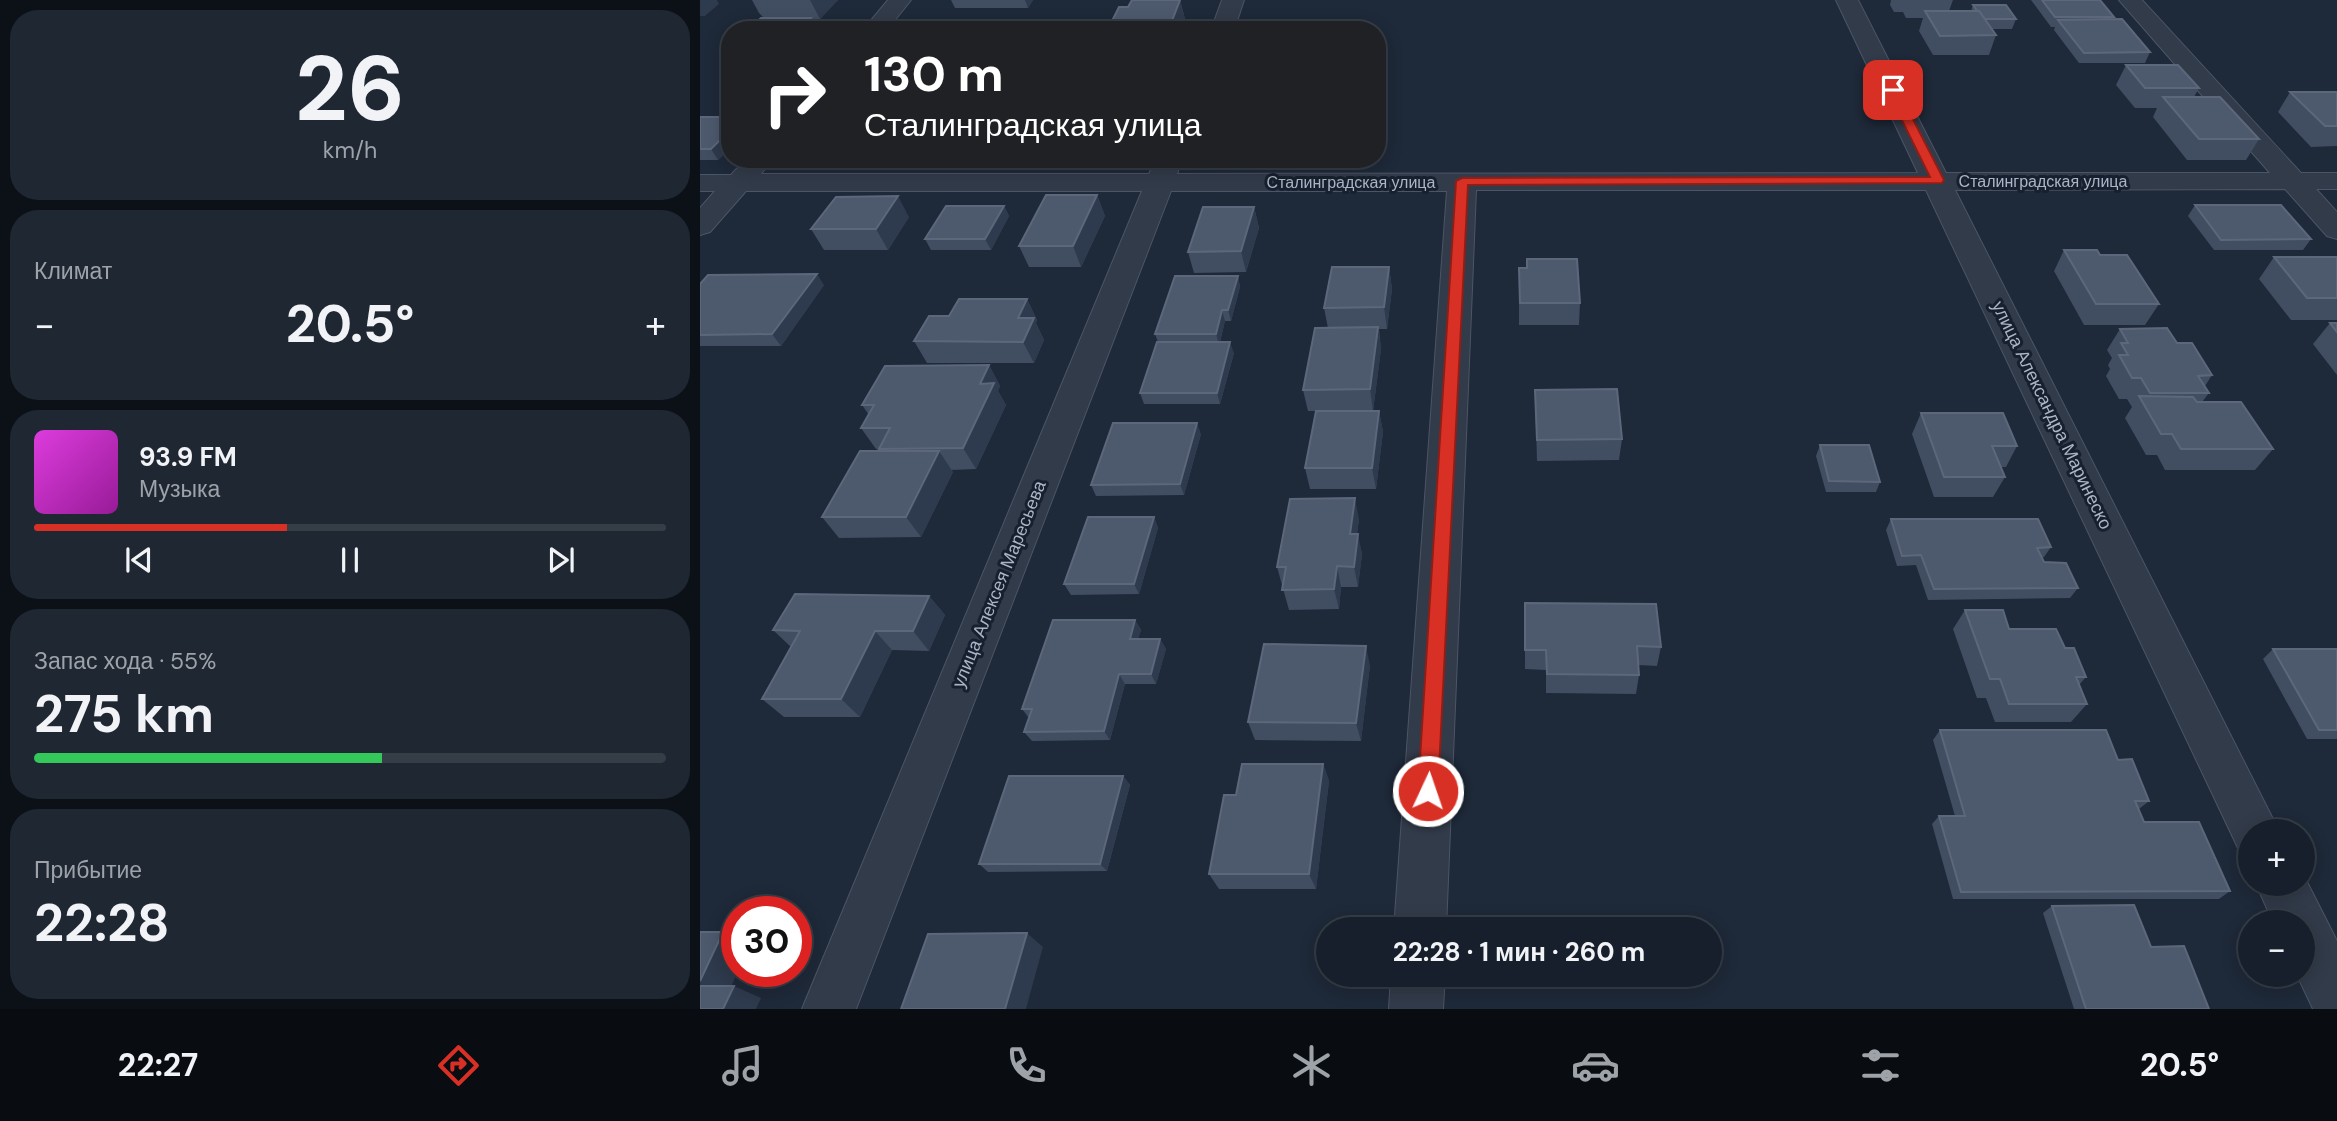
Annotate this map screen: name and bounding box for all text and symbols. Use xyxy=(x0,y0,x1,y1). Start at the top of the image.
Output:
text: 26 xyxy=(295,30,405,148)
text: 130 m xyxy=(864,42,1004,106)
icon: right xyxy=(749,49,840,140)
pin xyxy=(1863,60,1923,120)
icon: arrive xyxy=(1874,71,1912,109)
text: Сталинградская улица xyxy=(864,104,1202,146)
text: km/h xyxy=(323,135,377,165)
street label: Сталинградская улица xyxy=(1959,171,2128,192)
street label: Сталинградская улица xyxy=(1267,172,1436,193)
text: Климат xyxy=(34,256,112,286)
text: 20.5° xyxy=(286,290,414,358)
street label: улица Александра Маринеско xyxy=(1986,297,2118,533)
text: − xyxy=(34,300,55,350)
text: + xyxy=(645,300,666,350)
text: 93.9 FM xyxy=(139,440,237,474)
text: Музыка xyxy=(139,474,220,504)
street label: улица Алексея Маресьева xyxy=(946,476,1052,691)
icon: previous xyxy=(120,541,158,579)
icon: pause xyxy=(331,541,369,579)
icon: next xyxy=(542,541,580,579)
text: Запас хода · 55% xyxy=(34,646,216,676)
text: 275 km xyxy=(34,680,214,748)
position arrow xyxy=(1391,754,1465,828)
map controls xyxy=(2238,819,2315,987)
button: + xyxy=(2238,819,2315,896)
text: Прибытие xyxy=(34,855,142,885)
text: 22:28 xyxy=(34,889,170,957)
speed limit sign: 30 xyxy=(721,896,812,987)
button: − xyxy=(2238,910,2315,987)
text: 22:28 · 1 мин · 260 m xyxy=(1393,935,1645,969)
icon: directions xyxy=(434,1041,483,1090)
icon: music xyxy=(718,1041,767,1090)
icon: phone xyxy=(1002,1041,1051,1090)
icon: climate xyxy=(1287,1041,1336,1090)
icon: car xyxy=(1571,1041,1620,1090)
icon: filters xyxy=(1856,1041,1905,1090)
text: 22:27 xyxy=(118,1044,198,1086)
text: 20.5° xyxy=(2140,1044,2219,1086)

